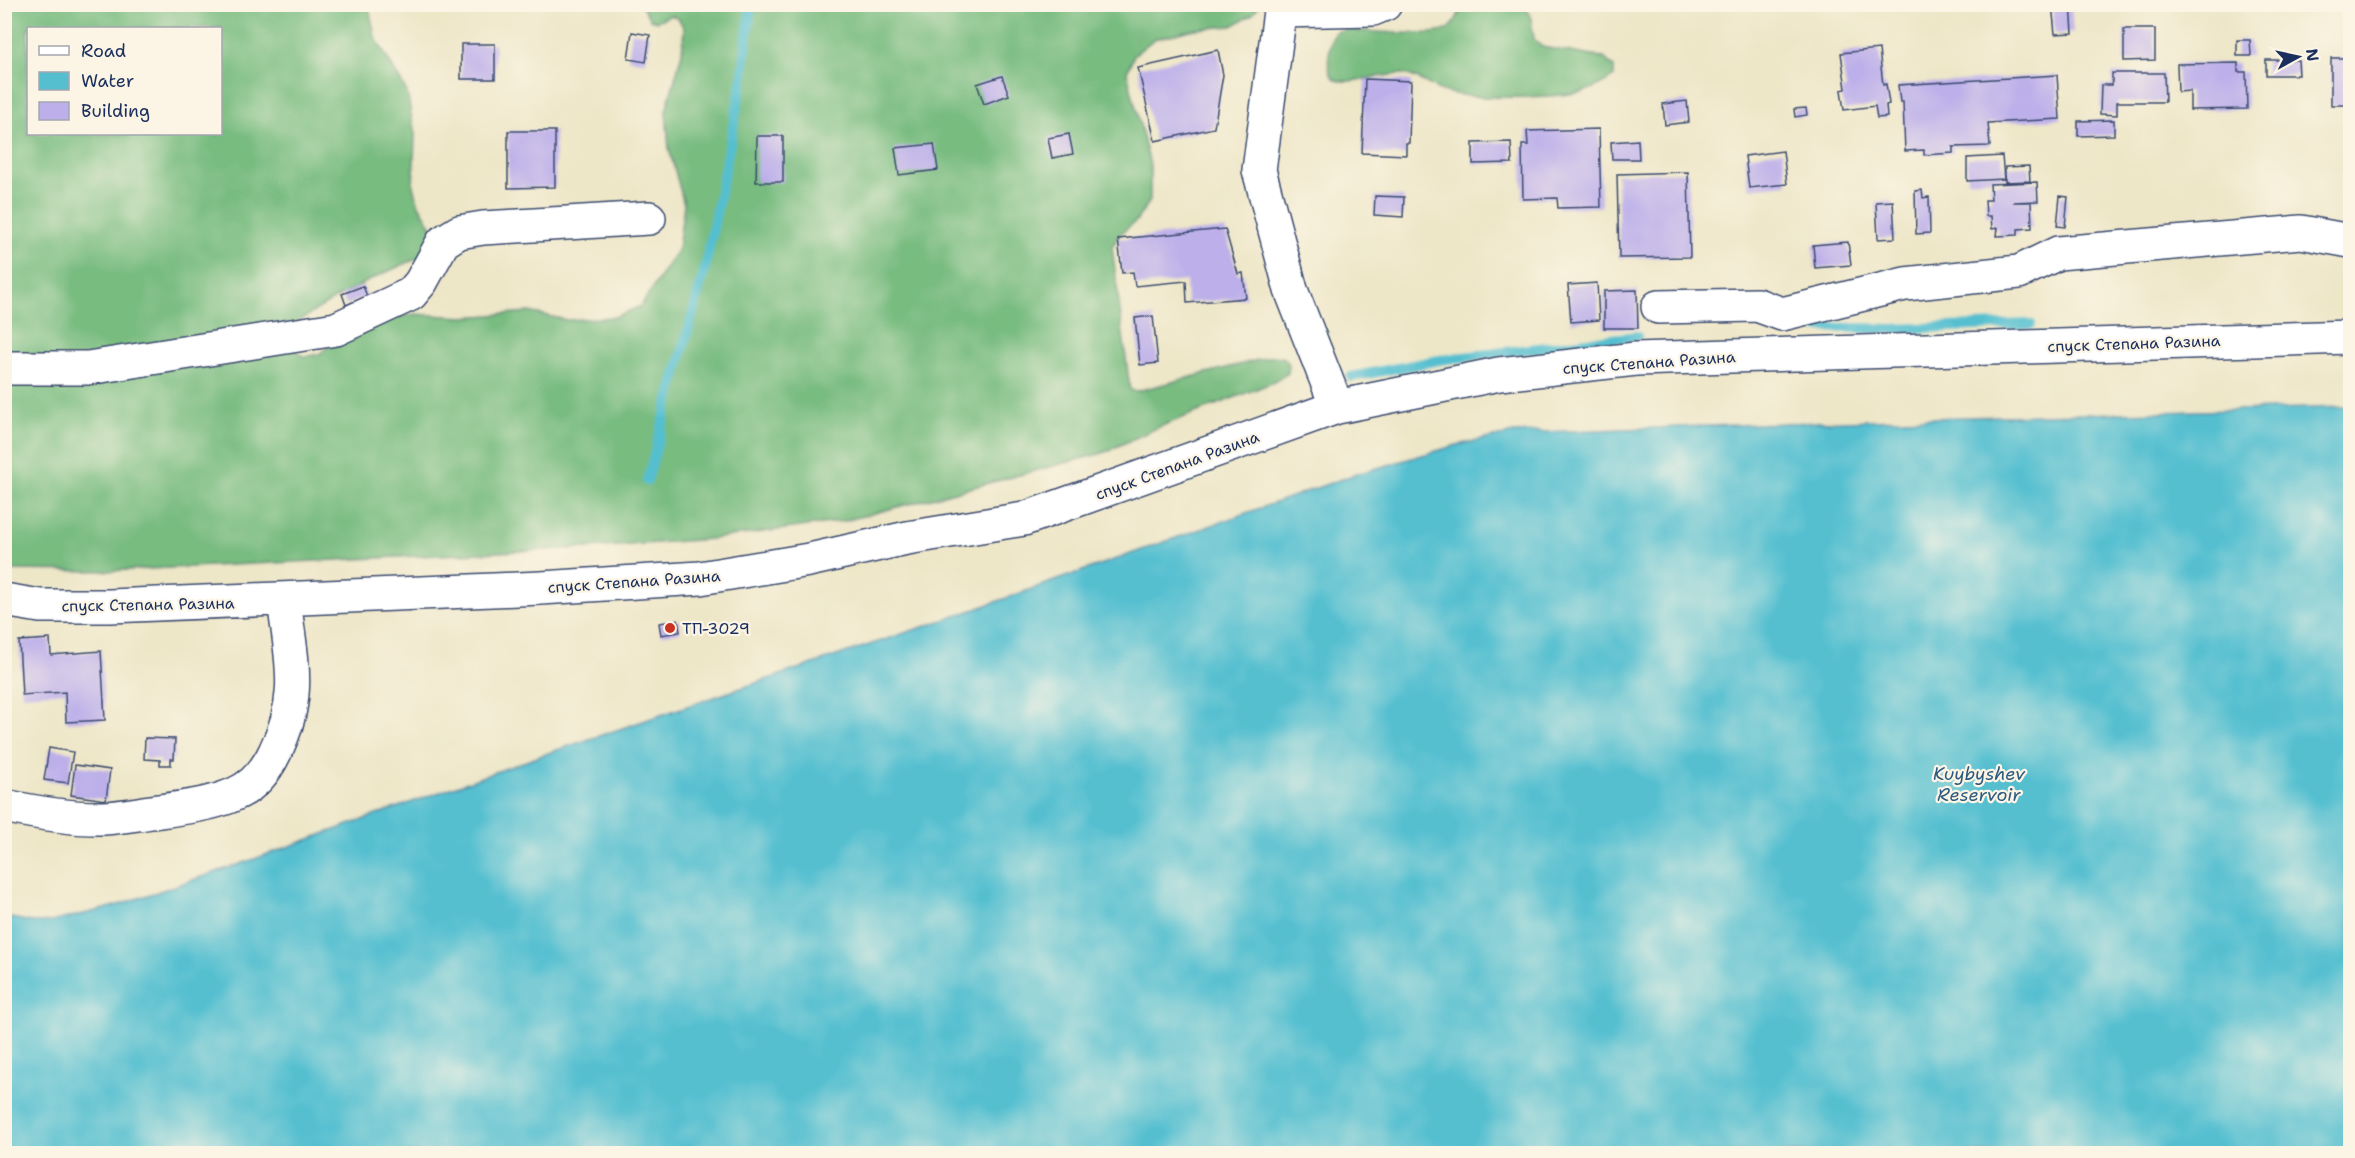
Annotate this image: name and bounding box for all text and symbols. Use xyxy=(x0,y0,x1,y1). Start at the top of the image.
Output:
legend xyxy=(27,27,222,135)
north arrow xyxy=(2268,27,2328,87)
text: Road xyxy=(81,39,126,63)
text: N xyxy=(2301,47,2324,63)
text: Water xyxy=(81,69,134,93)
text: Building xyxy=(81,99,150,123)
street label: спуск Степана Разина xyxy=(2047,330,2221,357)
street label: спуск Степана Разина xyxy=(1562,346,1736,379)
street label: спуск Степана Разина xyxy=(1092,426,1262,505)
street label: спуск Степана Разина xyxy=(547,565,721,598)
street label: спуск Степана Разина xyxy=(61,592,235,617)
place label: ТП-3029 xyxy=(682,618,750,639)
marker: ТП-3029 xyxy=(663,621,677,635)
water label: Kuybyshev Reservoir xyxy=(1933,762,2026,807)

